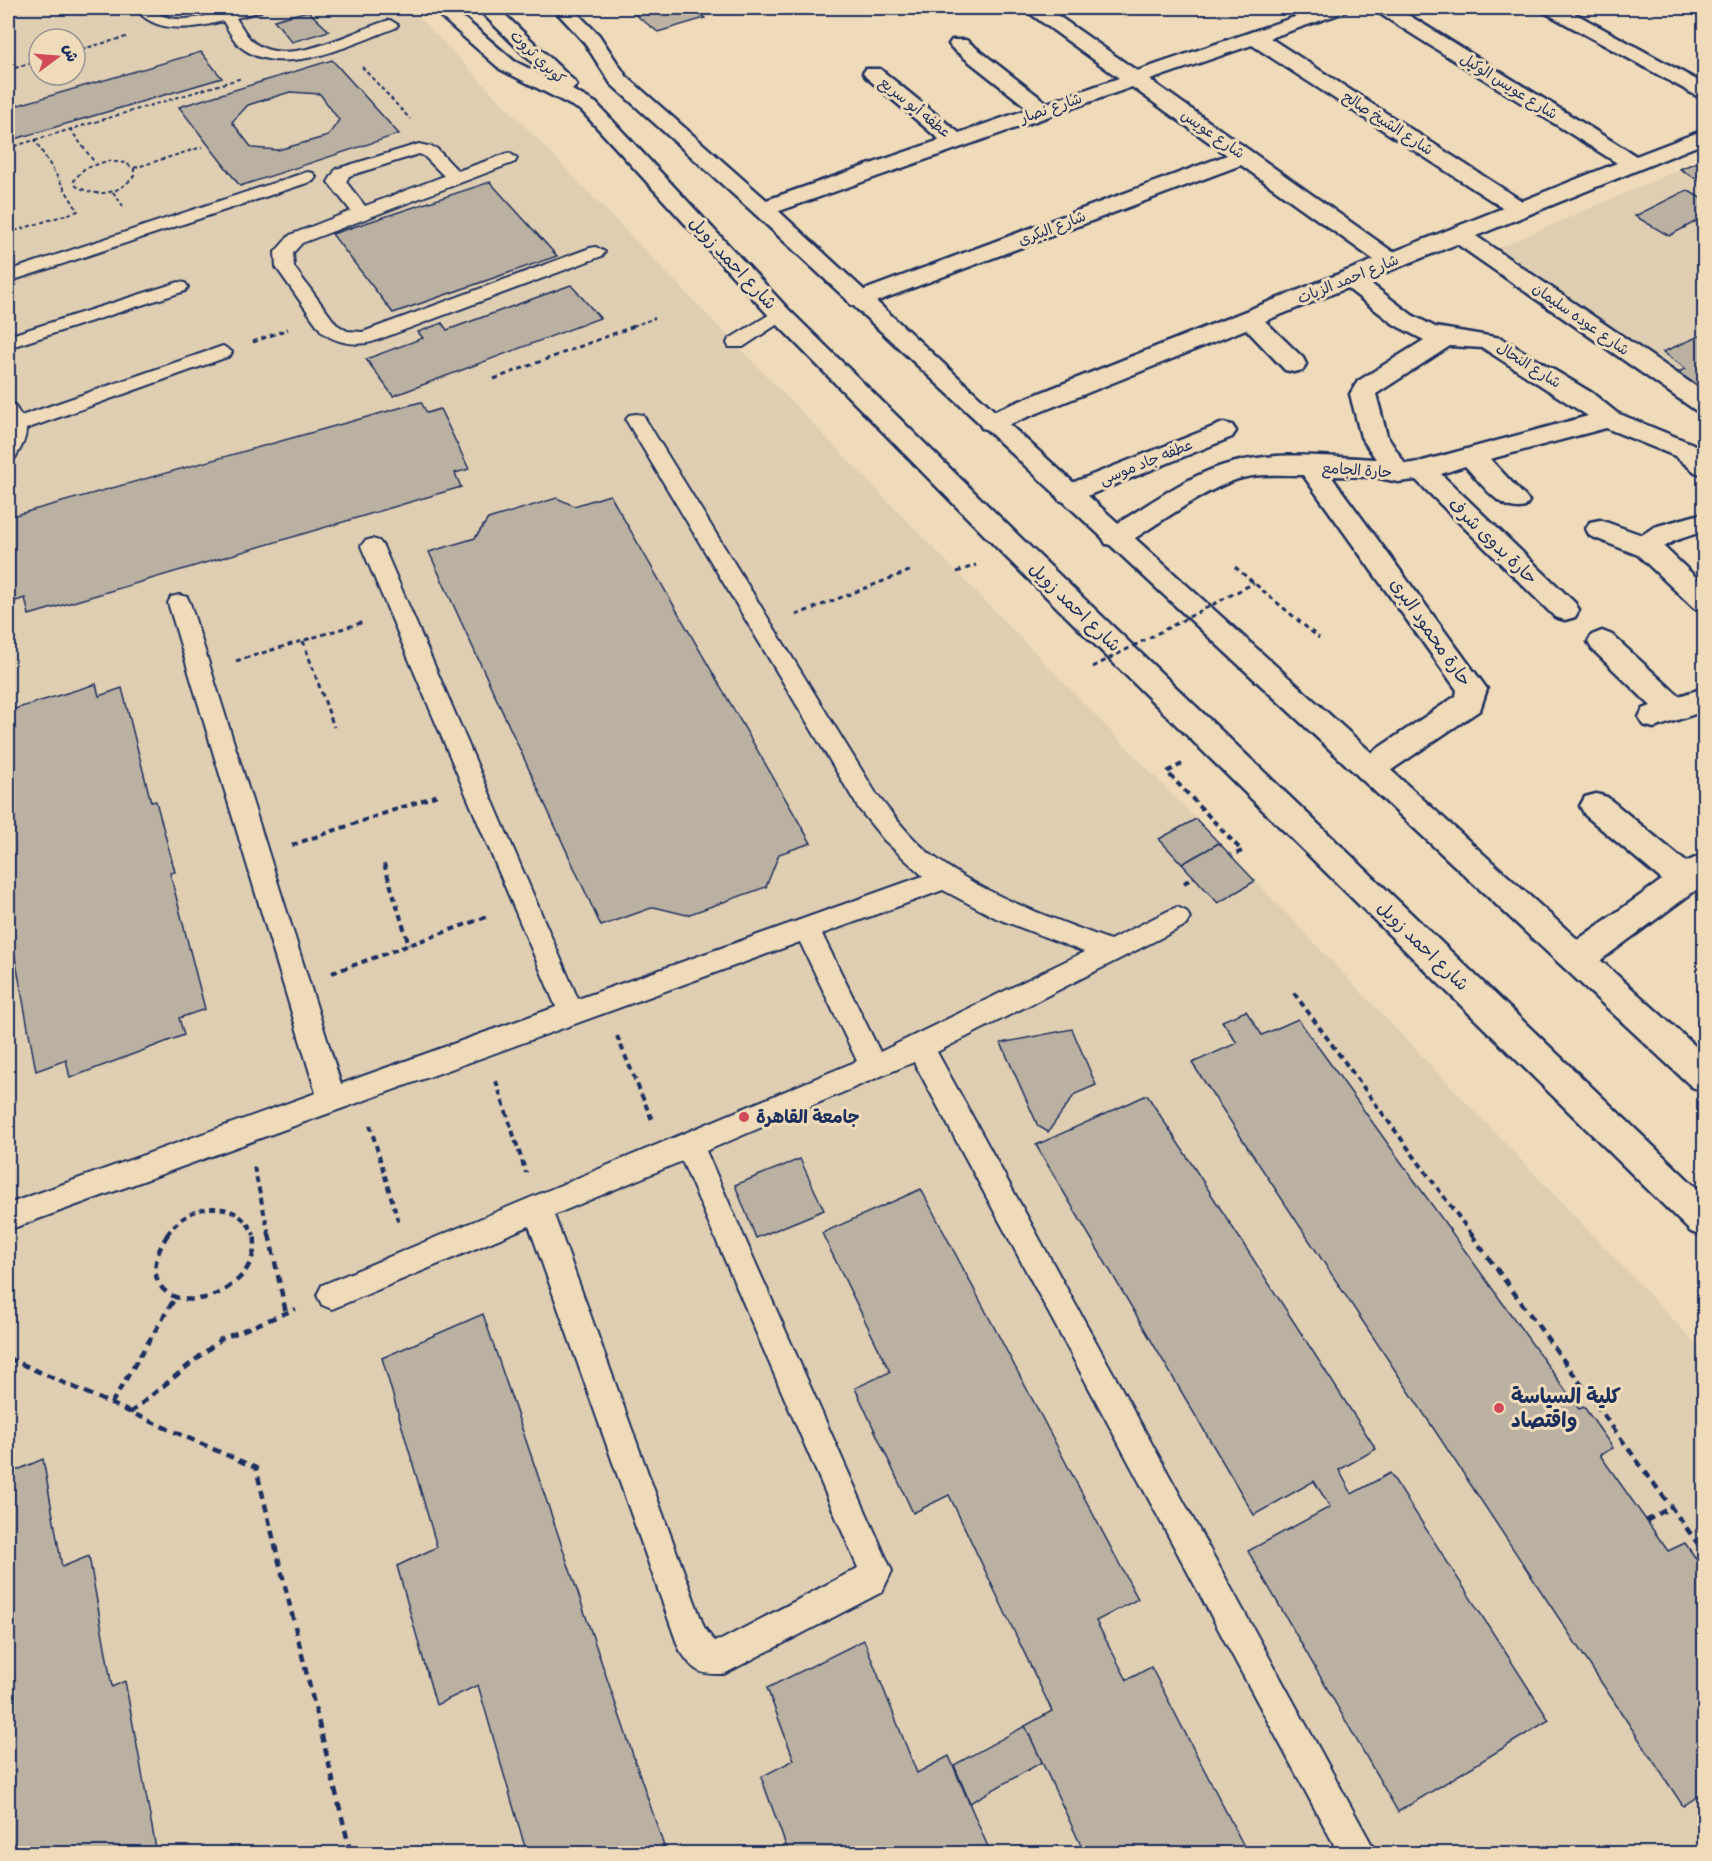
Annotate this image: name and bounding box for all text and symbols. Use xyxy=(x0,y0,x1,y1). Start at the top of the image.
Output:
north arrow xyxy=(27,27,87,87)
street label: كوبري ثروت xyxy=(505,28,568,89)
text: ش xyxy=(56,43,80,65)
street label: شارع عويس الوكيل xyxy=(1456,51,1560,125)
street label: عطفه أبو سريع xyxy=(874,73,954,143)
street label: شارع الشيخ صالح xyxy=(1338,89,1435,161)
street label: شارع نصار xyxy=(1017,91,1085,129)
street label: شارع عويس xyxy=(1177,107,1247,164)
street label: شارع البكرى xyxy=(1016,209,1089,251)
street label: شارع احمد زويل xyxy=(683,214,780,316)
street label: شارع احمد الزيات xyxy=(1295,252,1402,309)
street label: شارع عوده سليمان xyxy=(1528,281,1632,361)
street label: شارع النحال xyxy=(1492,340,1563,394)
street label: عطفه جاد موسى xyxy=(1098,437,1196,491)
street label: حارة الجامع xyxy=(1321,461,1393,483)
street label: حارة بدوى شرف xyxy=(1442,495,1540,590)
street label: شارع احمد زويل xyxy=(1023,560,1123,658)
street label: حارة محمود البرى xyxy=(1384,575,1474,692)
street label: شارع احمد زويل xyxy=(1371,899,1471,997)
place label: جامعة القاهرة xyxy=(756,1108,860,1130)
marker: جامعة القاهرة xyxy=(737,1110,751,1124)
place label: كلية السياسة واقتصاد xyxy=(1511,1386,1622,1436)
marker: كلية السياسة واقتصاد xyxy=(1492,1401,1506,1415)

